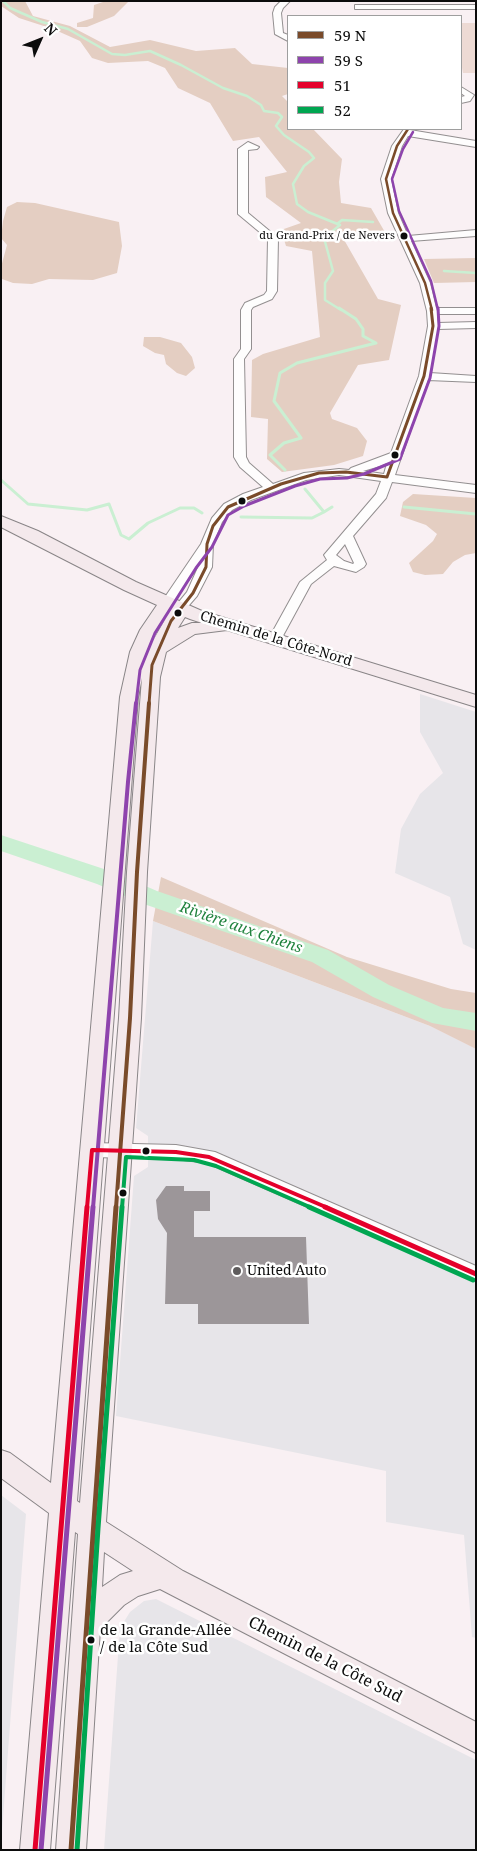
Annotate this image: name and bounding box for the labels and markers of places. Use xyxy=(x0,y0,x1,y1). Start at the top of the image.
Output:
place label: du Grand-Prix / de Nevers xyxy=(259,229,395,243)
marker: du Grand-Prix / de Nevers xyxy=(399,231,409,241)
unlabelled marker xyxy=(390,450,400,460)
unlabelled marker xyxy=(237,496,247,506)
unlabelled marker xyxy=(173,608,183,618)
unlabelled marker xyxy=(141,1146,151,1156)
unlabelled marker xyxy=(118,1188,128,1198)
place label: United Auto xyxy=(247,1263,327,1279)
marker: United Auto xyxy=(231,1265,243,1277)
place label: de la Grande-Allée / de la Côte Sud xyxy=(100,1622,232,1657)
marker: de la Grande-Allée / de la Côte Sud xyxy=(86,1635,96,1645)

